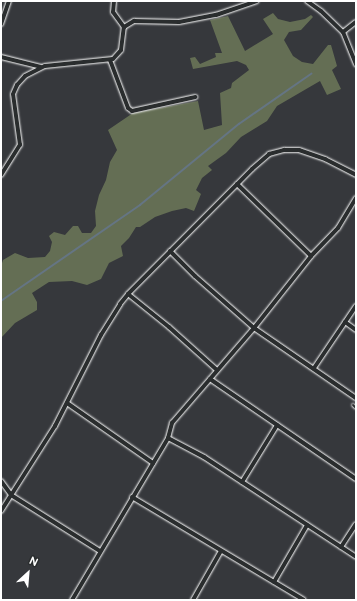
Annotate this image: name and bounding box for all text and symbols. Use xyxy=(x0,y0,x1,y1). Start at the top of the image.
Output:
north arrow xyxy=(8,553,48,593)
text: N xyxy=(27,554,40,569)

